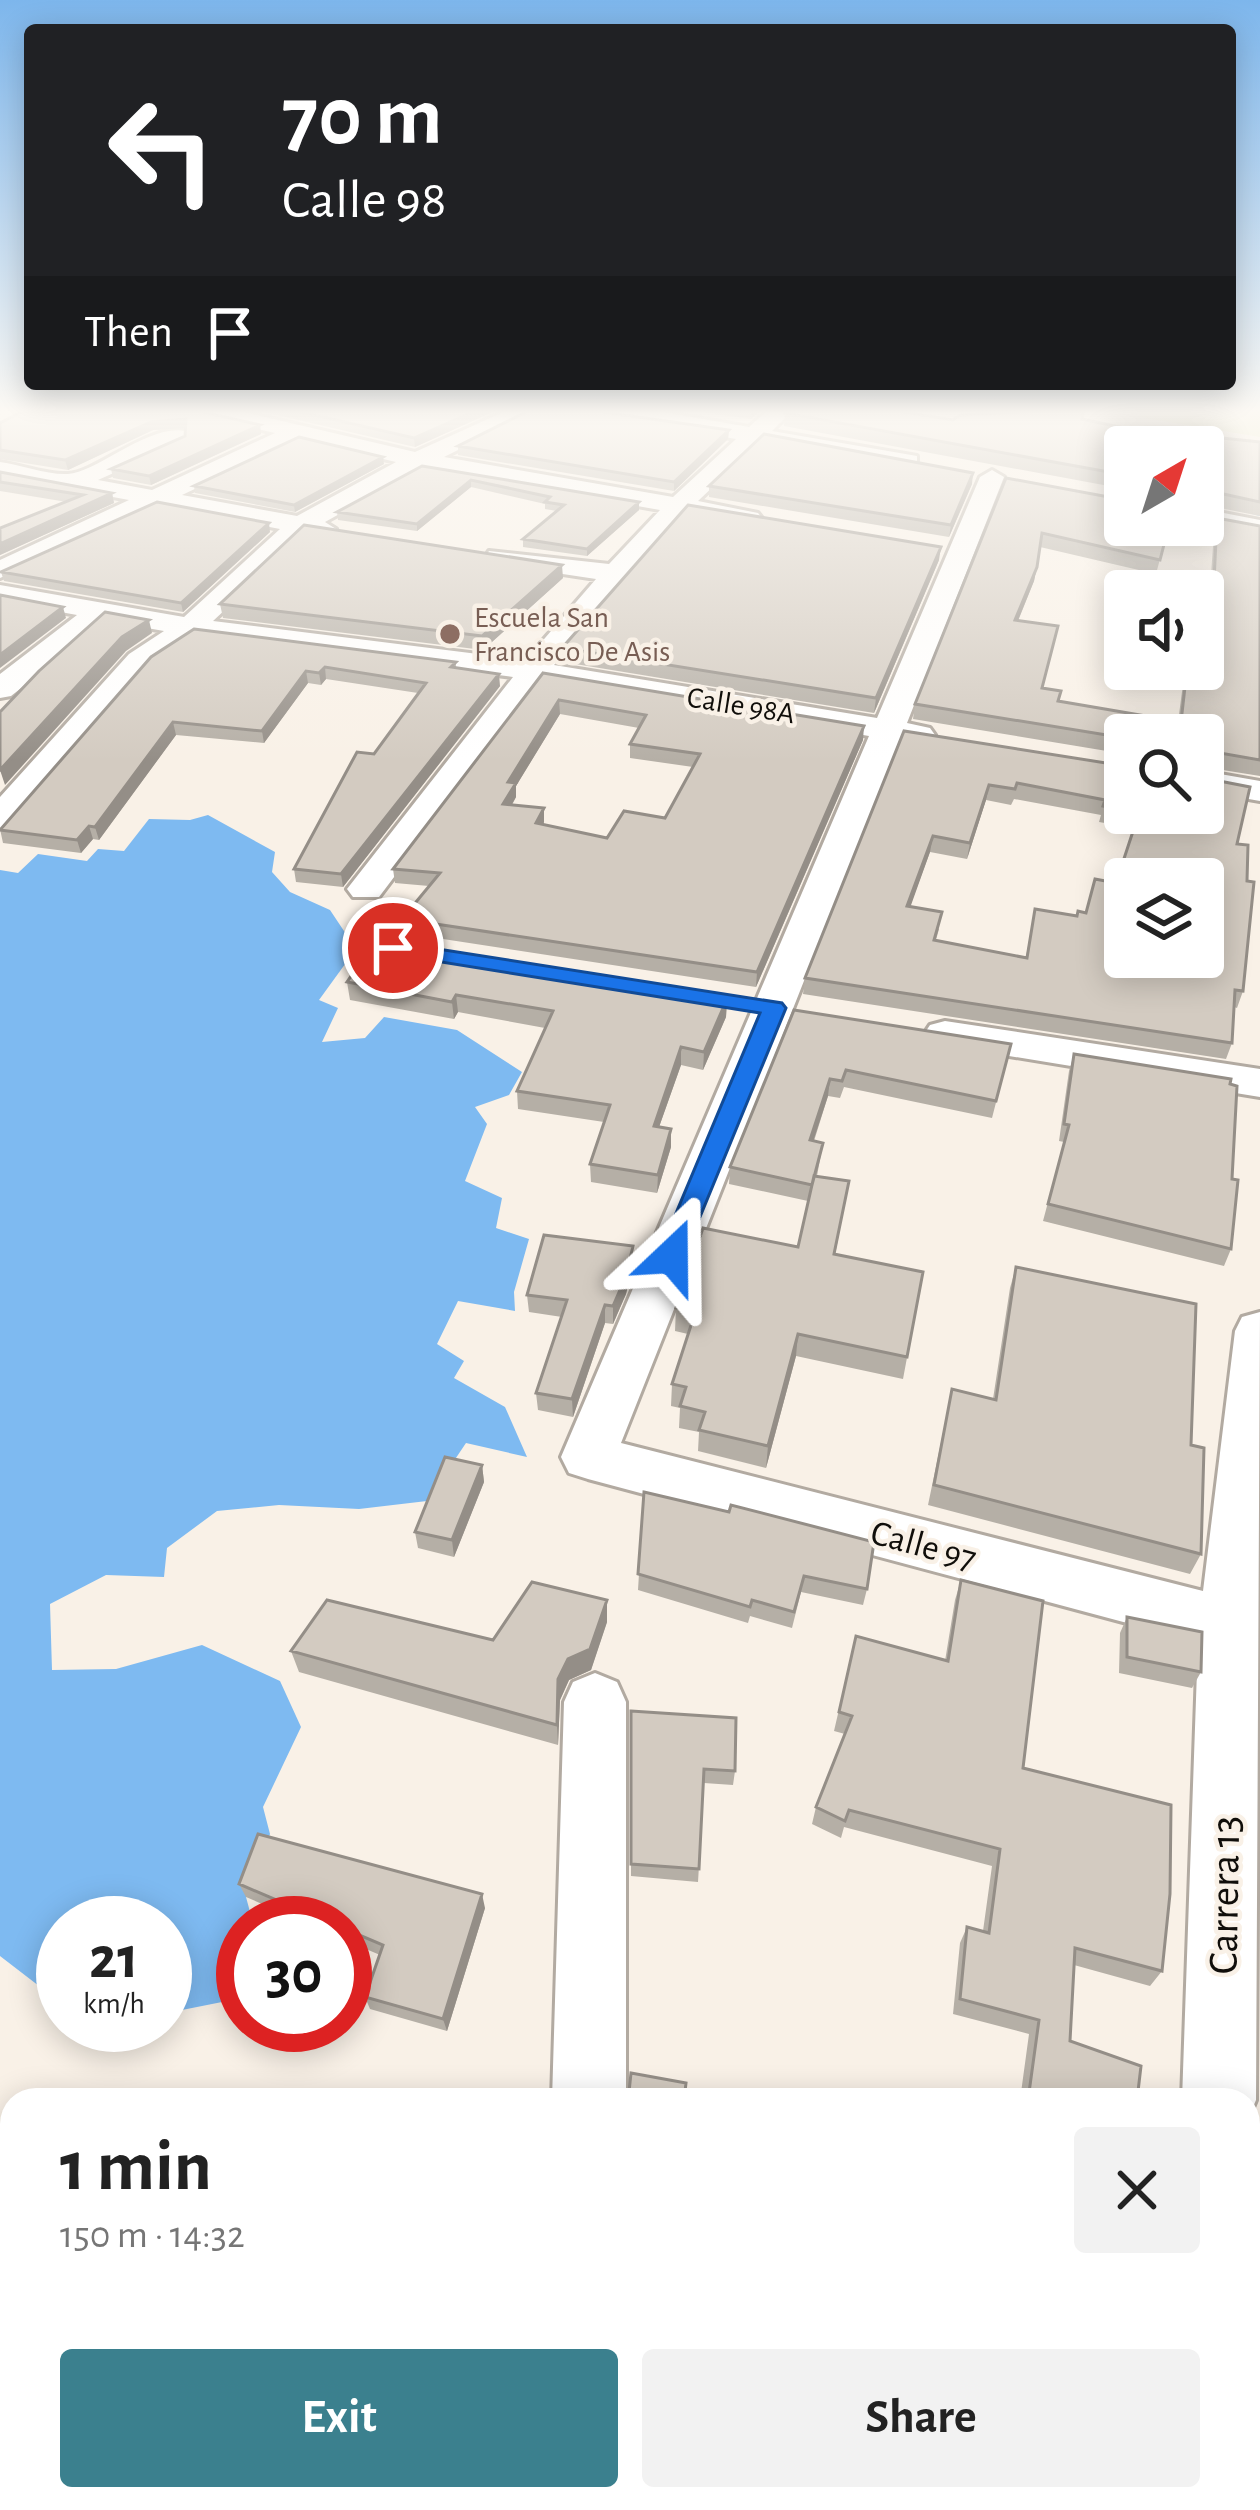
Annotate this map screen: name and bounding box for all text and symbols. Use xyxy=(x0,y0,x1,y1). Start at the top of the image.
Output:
icon: left xyxy=(84,72,240,228)
text: 70 m xyxy=(282,76,443,160)
text: Calle 98 xyxy=(282,174,446,228)
icon: arrive xyxy=(197,300,263,366)
text: Then xyxy=(84,310,173,355)
north arrow xyxy=(1104,426,1224,546)
map controls xyxy=(1104,426,1224,978)
button: sound xyxy=(1104,570,1224,690)
place label: Escuela San Francisco De Asis xyxy=(474,603,670,667)
marker: Escuela San Francisco De Asis xyxy=(437,621,463,647)
street label: Calle 98A xyxy=(685,683,797,729)
button: search xyxy=(1104,714,1224,834)
button: layers xyxy=(1104,858,1224,978)
pin xyxy=(342,897,444,999)
icon: arrive xyxy=(360,915,426,981)
position arrow xyxy=(609,1193,735,1319)
street label: Calle 97 xyxy=(867,1515,980,1577)
street label: Carrera 13 xyxy=(1203,1815,1247,1975)
speed limit sign: 30 xyxy=(216,1896,372,2052)
text: 21 xyxy=(89,1929,139,1989)
text: km/h xyxy=(83,1989,145,2019)
button: close xyxy=(1074,2127,1200,2253)
text: 1 min xyxy=(60,2131,212,2203)
text: 150 m · 14:32 xyxy=(60,2216,245,2255)
button: Exit xyxy=(60,2349,618,2487)
button: Share xyxy=(642,2349,1200,2487)

